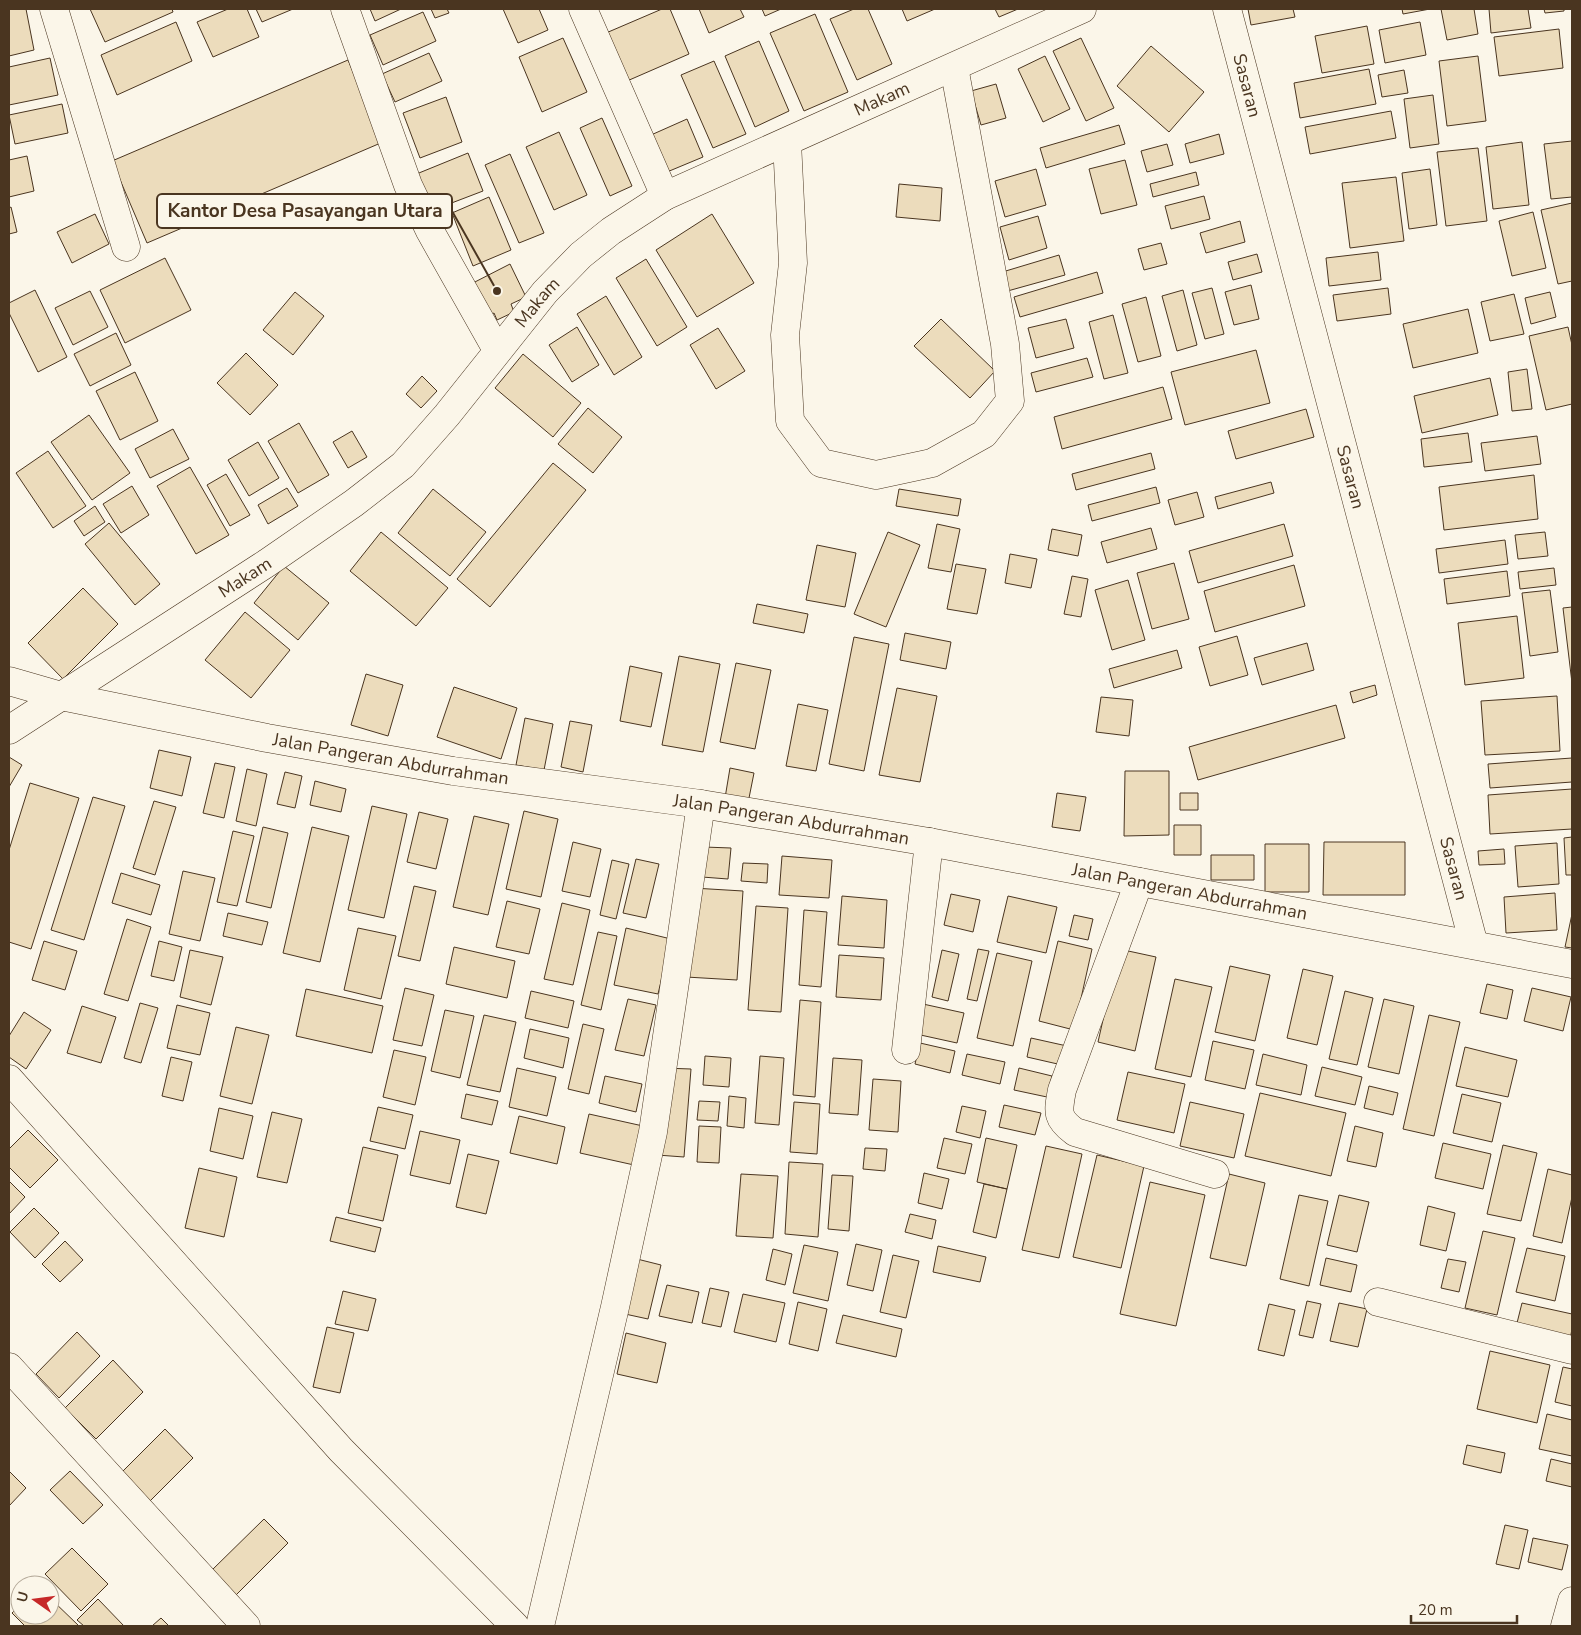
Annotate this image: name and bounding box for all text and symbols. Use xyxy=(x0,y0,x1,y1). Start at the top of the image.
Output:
street label: Sasaran xyxy=(1227,51,1267,120)
street label: Makam xyxy=(850,76,914,122)
callout: Kantor Desa Pasayangan Utara xyxy=(157,194,452,228)
text: Kantor Desa Pasayangan Utara xyxy=(167,198,443,224)
street label: Makam xyxy=(509,272,565,333)
street label: Sasaran xyxy=(1331,443,1370,511)
street label: Makam xyxy=(214,551,276,603)
street label: Jalan Pangeran Abdurrahman xyxy=(270,727,510,790)
street label: Jalan Pangeran Abdurrahman xyxy=(671,788,911,851)
street label: Sasaran xyxy=(1434,834,1474,903)
street label: Jalan Pangeran Abdurrahman xyxy=(1069,857,1309,926)
north arrow xyxy=(10,1575,60,1625)
text: U xyxy=(12,1590,33,1604)
scale bar xyxy=(1411,1592,1517,1624)
text: 20 m xyxy=(1418,1600,1453,1620)

